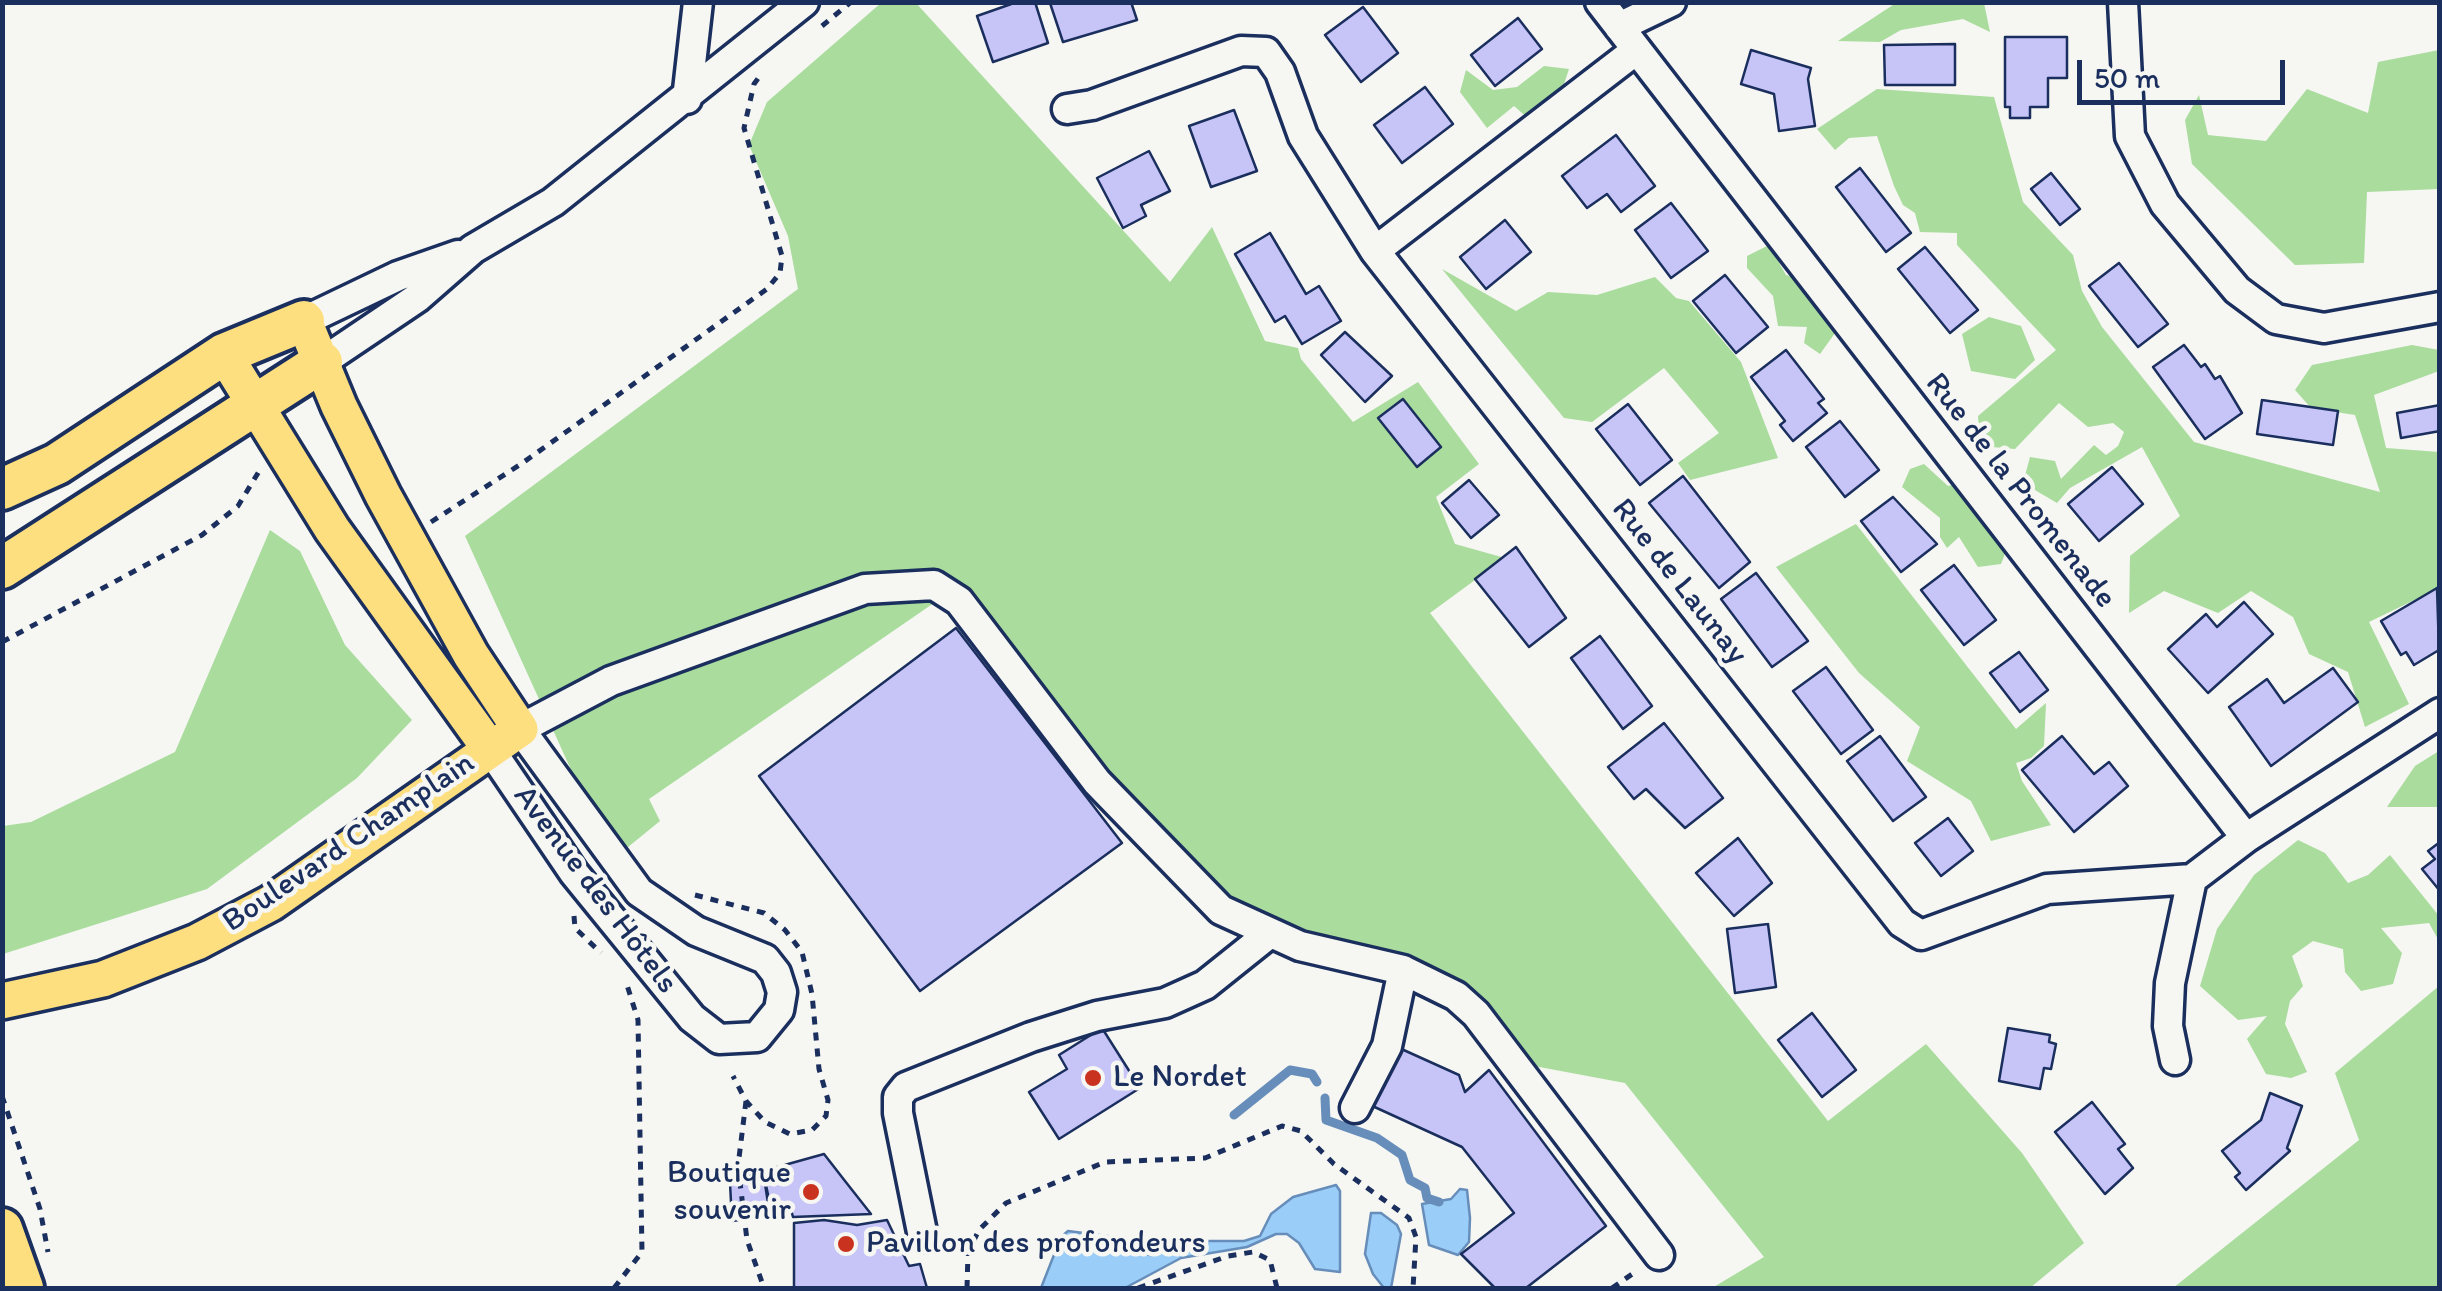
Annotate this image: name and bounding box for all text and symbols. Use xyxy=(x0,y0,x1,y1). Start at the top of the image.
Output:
scale bar xyxy=(2082,40,2290,102)
text: 50 m xyxy=(2094,59,2160,96)
street label: Rue de la Promenade xyxy=(1916,366,2124,616)
street label: Rue de Launay xyxy=(1602,492,1756,672)
street label: Boulevard Champlain xyxy=(216,745,482,941)
street label: Avenue des Hôtels xyxy=(504,778,686,1002)
place label: Le Nordet xyxy=(1113,1059,1247,1097)
marker: Le Nordet xyxy=(1082,1067,1104,1089)
place label: Boutique souvenir xyxy=(667,1155,791,1230)
marker: Boutique souvenir xyxy=(800,1181,822,1203)
place label: Pavillon des profondeurs xyxy=(866,1225,1206,1263)
marker: Pavillon des profondeurs xyxy=(835,1233,857,1255)

